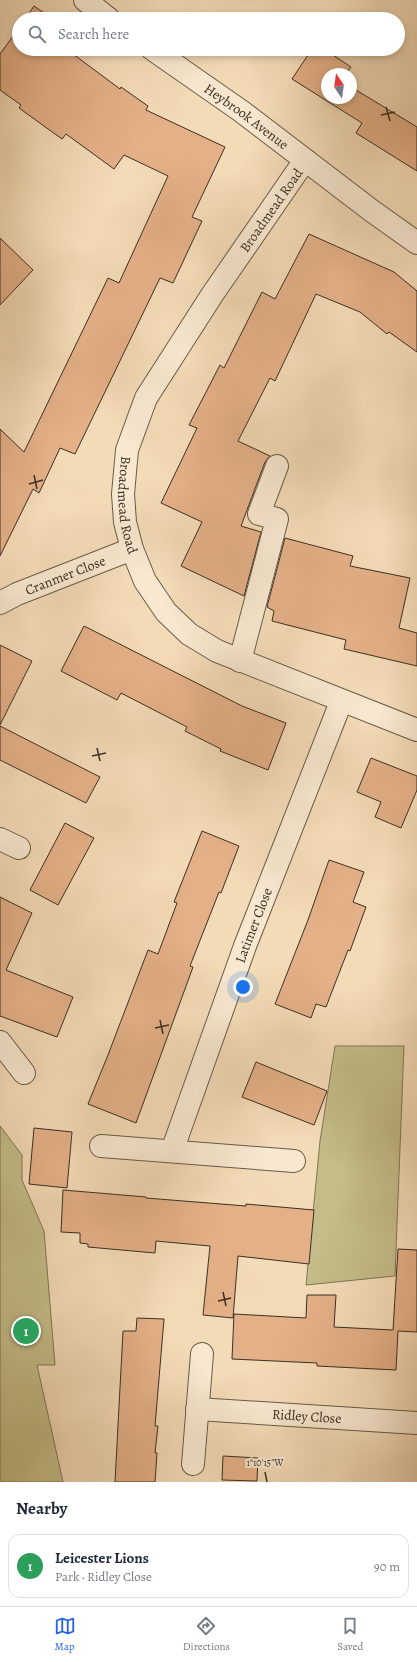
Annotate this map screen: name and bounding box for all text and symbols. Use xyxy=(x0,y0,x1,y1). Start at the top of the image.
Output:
search box xyxy=(12,12,405,56)
icon: search xyxy=(26,23,48,45)
text: Search here xyxy=(58,24,129,44)
north arrow xyxy=(321,68,357,104)
street label: Heybrook Avenue xyxy=(200,79,292,154)
street label: Broadmead Road xyxy=(235,164,308,256)
street label: Broadmead Road xyxy=(113,455,142,557)
street label: Cranmer Close xyxy=(22,551,108,600)
street label: Latimer Close xyxy=(231,885,277,966)
your location xyxy=(233,977,253,997)
pin: 1 xyxy=(13,1316,39,1346)
street label: Ridley Close xyxy=(271,1405,342,1428)
text: 1°10'15"W xyxy=(247,1456,284,1469)
text: Nearby xyxy=(16,1497,67,1520)
text: Leicester Lions xyxy=(55,1548,149,1568)
text: 1 xyxy=(28,1558,32,1575)
text: 90 m xyxy=(374,1558,400,1575)
text: Park · Ridley Close xyxy=(55,1568,152,1585)
tab: Map xyxy=(54,1615,76,1654)
tab: Directions xyxy=(183,1615,230,1654)
tab: Saved xyxy=(337,1615,363,1654)

